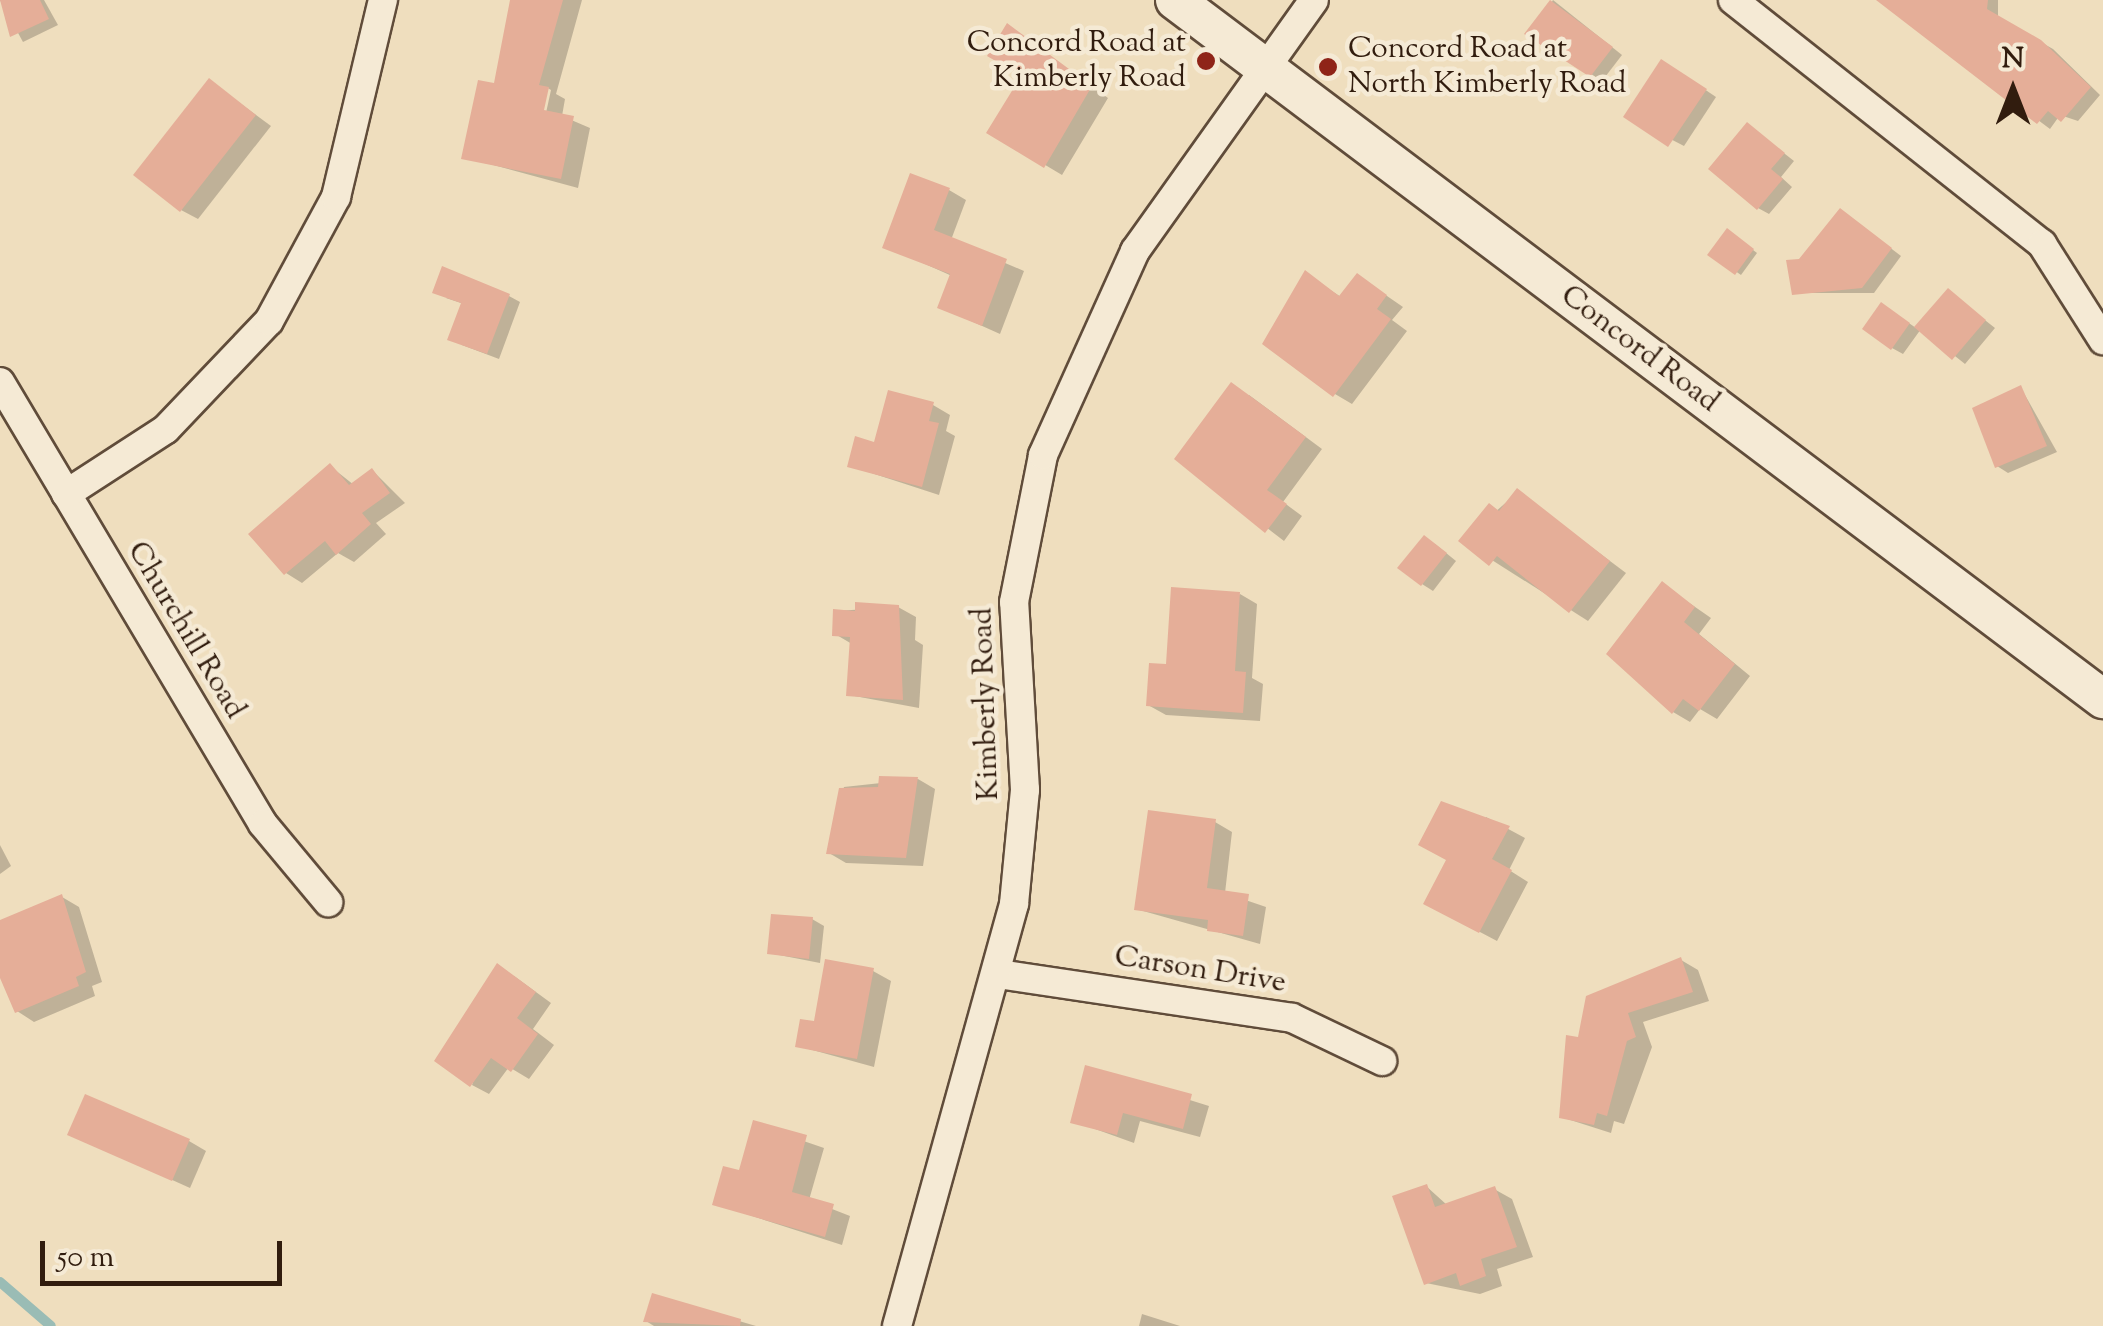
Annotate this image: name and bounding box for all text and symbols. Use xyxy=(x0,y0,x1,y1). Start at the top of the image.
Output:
place label: Concord Road at Kimberly Road xyxy=(967,26,1186,96)
place label: Concord Road at North Kimberly Road xyxy=(1348,32,1627,102)
north arrow xyxy=(1963,40,2063,140)
text: N xyxy=(2002,40,2024,80)
marker: Concord Road at Kimberly Road xyxy=(1195,50,1217,72)
marker: Concord Road at North Kimberly Road xyxy=(1317,56,1339,78)
street label: Concord Road xyxy=(1553,279,1725,421)
street label: Churchill Road xyxy=(118,536,252,726)
street label: Kimberly Road xyxy=(966,607,1008,801)
street label: Carson Drive xyxy=(1112,940,1288,1002)
scale bar xyxy=(45,1221,288,1283)
text: 50 m xyxy=(57,1237,114,1280)

